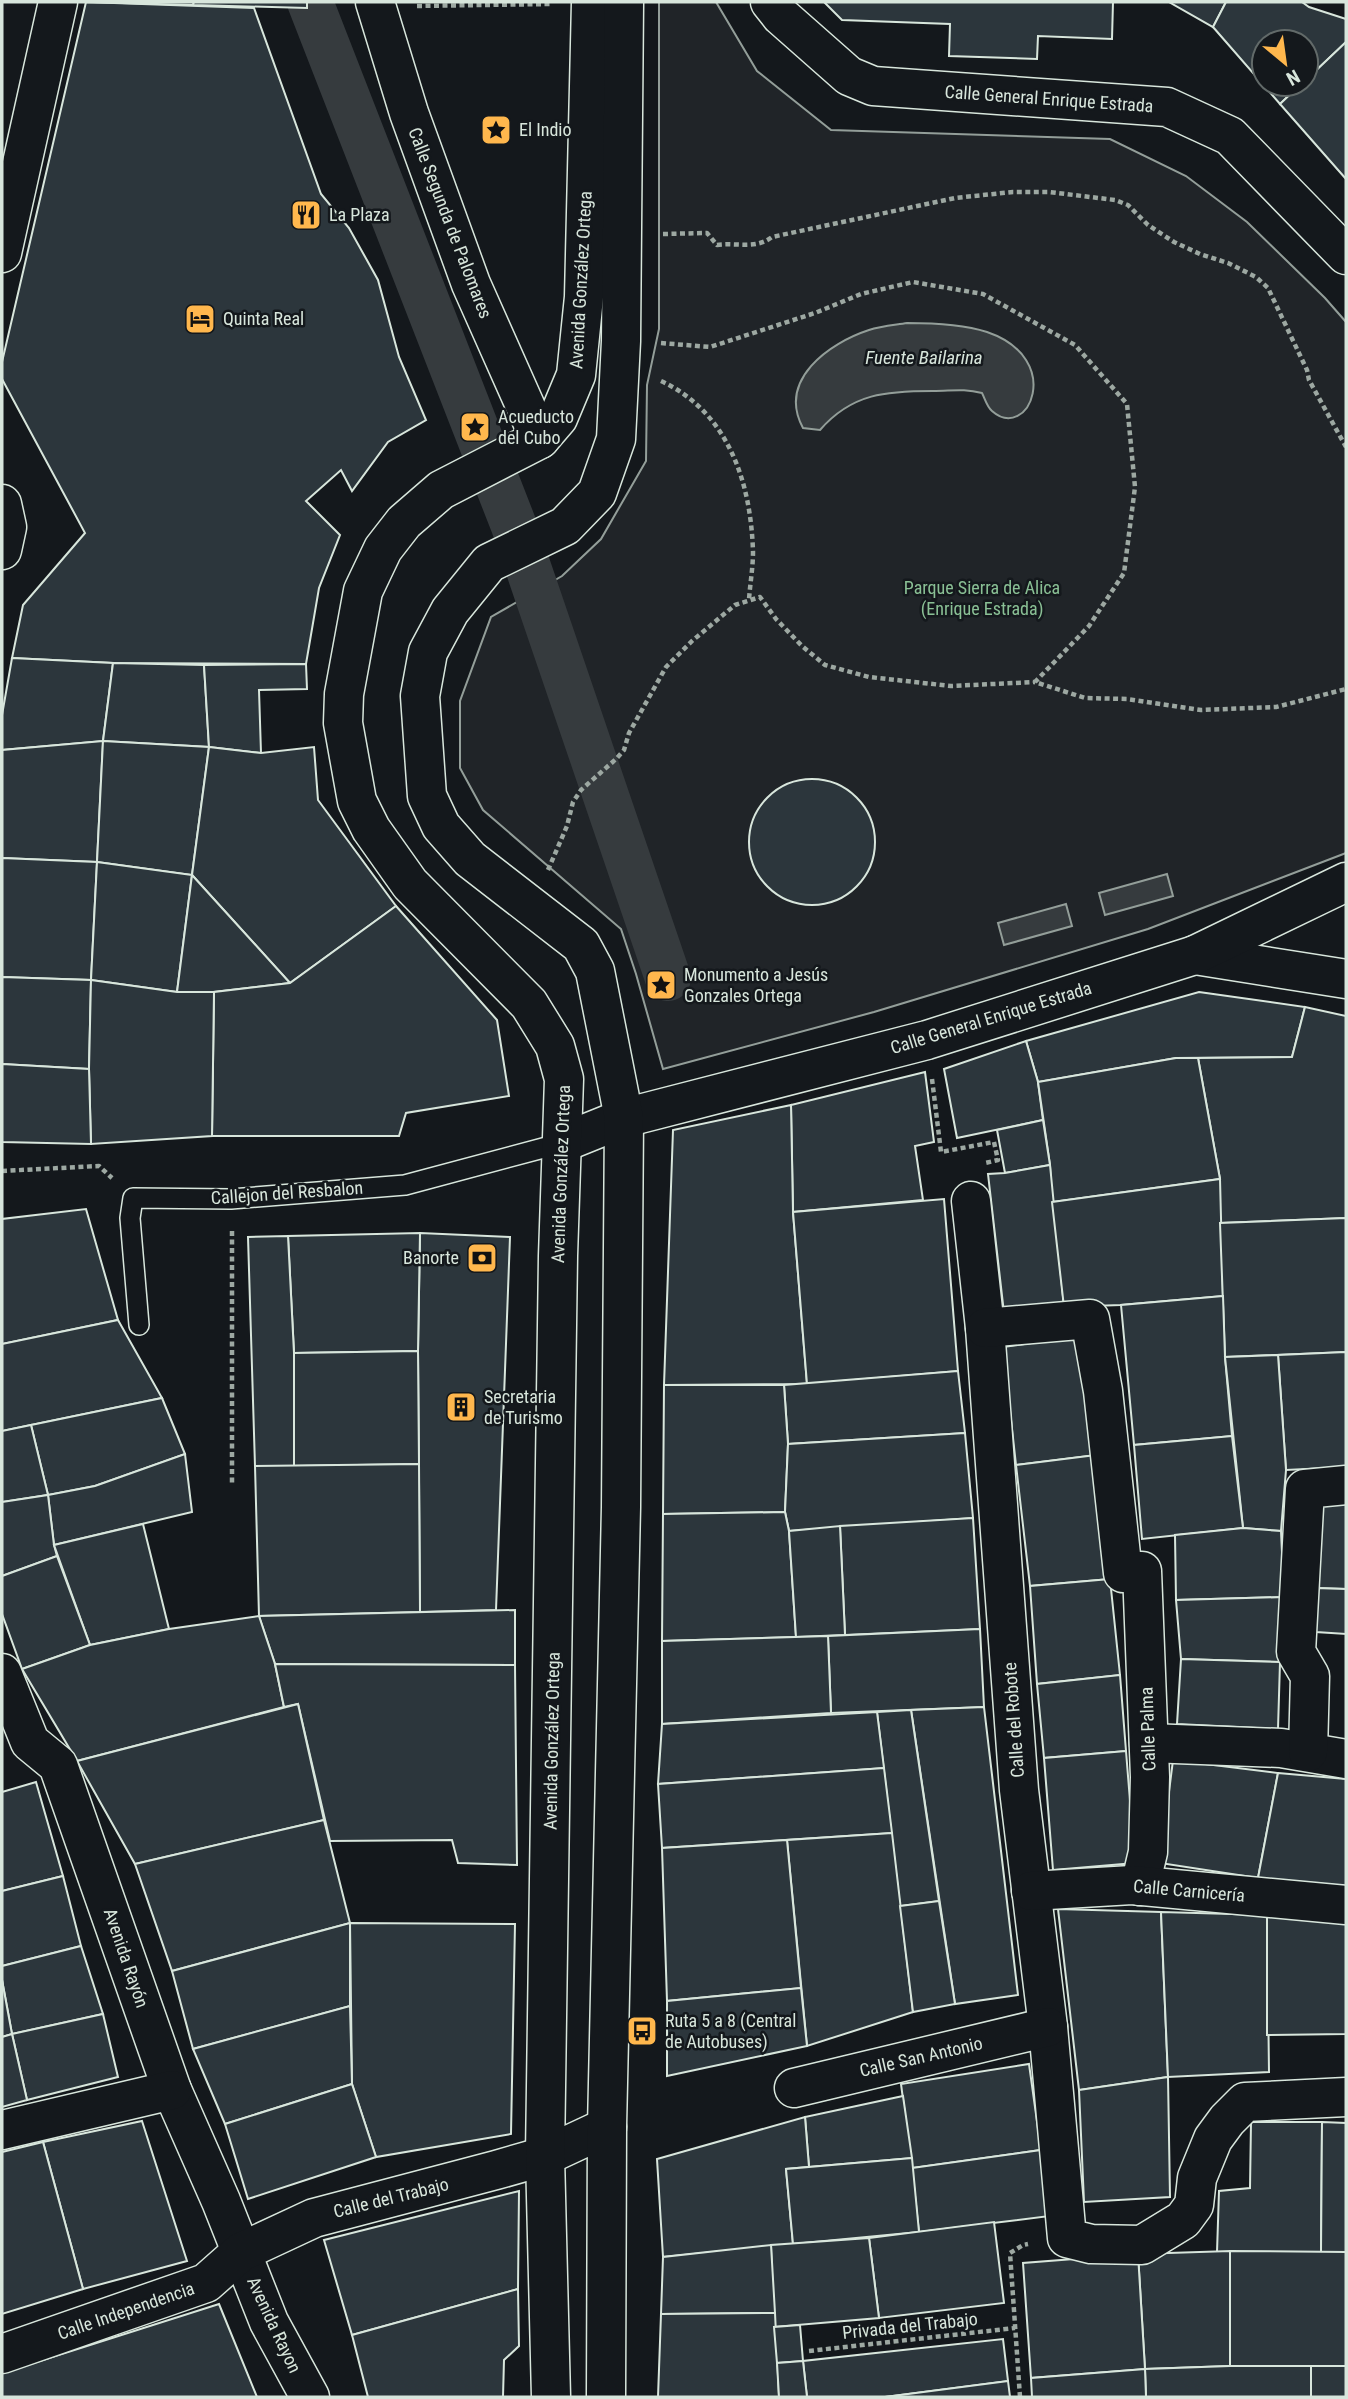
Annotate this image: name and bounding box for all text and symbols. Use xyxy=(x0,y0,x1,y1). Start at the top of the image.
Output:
north arrow xyxy=(1250,28,1320,98)
text: N xyxy=(1282,65,1304,90)
street label: Calle General Enrique Estrada xyxy=(944,81,1154,116)
place icon: El Indio xyxy=(479,113,513,147)
place label: El Indio xyxy=(519,119,572,140)
street label: Calle Segunda de Palomares xyxy=(404,124,497,321)
street label: Avenida González Ortega xyxy=(565,191,596,369)
restaurant icon: La Plaza xyxy=(289,198,323,232)
place label: La Plaza xyxy=(329,204,390,225)
hotel icon: Quinta Real xyxy=(183,302,217,336)
place label: Quinta Real xyxy=(223,308,304,329)
water label: Fuente Bailarina xyxy=(865,346,983,369)
place label: Acueducto del Cubo xyxy=(498,406,574,448)
place icon: Acueducto del Cubo xyxy=(458,410,492,444)
park label: Parque Sierra de Alica (Enrique Estrada) xyxy=(904,577,1060,620)
place label: Monumento a Jesús Gonzales Ortega xyxy=(684,964,828,1006)
place icon: Monumento a Jesús Gonzales Ortega xyxy=(644,968,678,1002)
street label: Calle General Enrique Estrada xyxy=(888,977,1094,1058)
street label: Avenida González Ortega xyxy=(547,1085,574,1263)
street label: Callejon del Resbalon xyxy=(210,1177,364,1208)
bank icon: Banorte xyxy=(465,1241,499,1275)
place label: Banorte xyxy=(403,1247,459,1268)
place label: Secretaria de Turismo xyxy=(484,1386,563,1428)
building icon: Secretaria de Turismo xyxy=(444,1390,478,1424)
street label: Avenida González Ortega xyxy=(539,1652,564,1830)
street label: Calle del Robote xyxy=(999,1662,1028,1778)
street label: Calle Palma xyxy=(1136,1686,1159,1772)
street label: Calle Carnicería xyxy=(1132,1875,1246,1906)
street label: Avenida Rayón xyxy=(100,1905,153,2010)
place label: Ruta 5 a 8 (Central de Autobuses) xyxy=(665,2010,796,2053)
bus stop icon: Ruta 5 a 8 (Central de Autobuses) xyxy=(625,2014,659,2048)
street label: Calle San Antonio xyxy=(857,2032,984,2081)
street label: Calle del Trabajo xyxy=(331,2173,451,2222)
street label: Avenida Rayon xyxy=(243,2273,306,2376)
street label: Calle Independencia xyxy=(55,2277,197,2344)
street label: Privada del Trabajo xyxy=(841,2308,979,2343)

